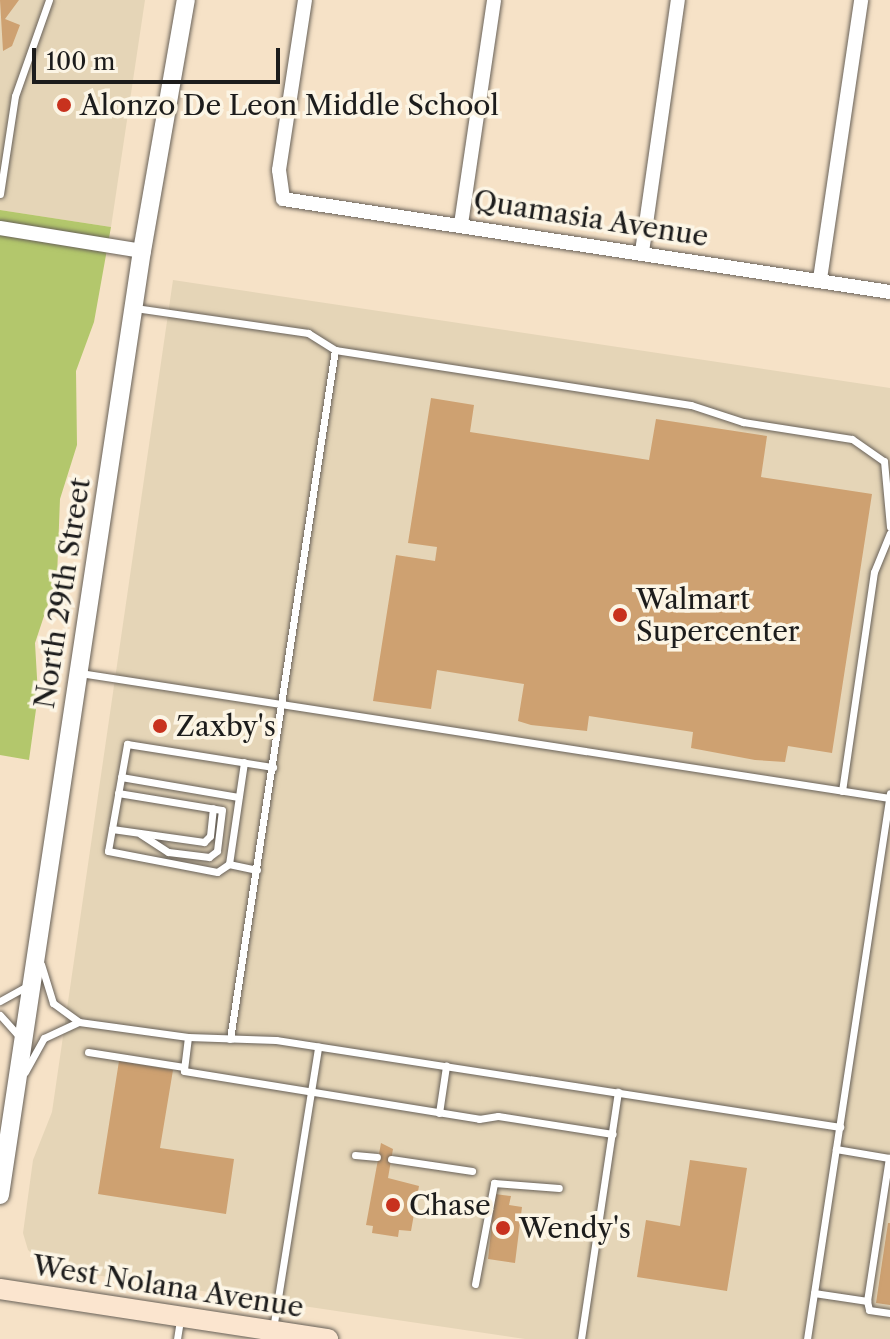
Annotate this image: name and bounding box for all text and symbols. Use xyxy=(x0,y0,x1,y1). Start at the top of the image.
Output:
scale bar xyxy=(36,32,284,82)
text: 100 m xyxy=(46,47,115,76)
place label: Alonzo De Leon Middle School xyxy=(80,88,499,122)
marker: Alonzo De Leon Middle School xyxy=(55,96,73,114)
street label: Quamasia Avenue xyxy=(471,183,711,253)
street label: North 29th Street xyxy=(27,475,97,711)
place label: Walmart Supercenter xyxy=(636,582,800,648)
marker: Walmart Supercenter xyxy=(611,606,629,624)
place label: Zaxby's xyxy=(176,709,276,743)
marker: Zaxby's xyxy=(151,717,169,735)
place label: Chase xyxy=(409,1188,491,1222)
marker: Chase xyxy=(384,1196,402,1214)
place label: Wendy's xyxy=(519,1211,631,1245)
marker: Wendy's xyxy=(494,1219,512,1237)
street label: West Nolana Avenue xyxy=(29,1248,307,1324)

